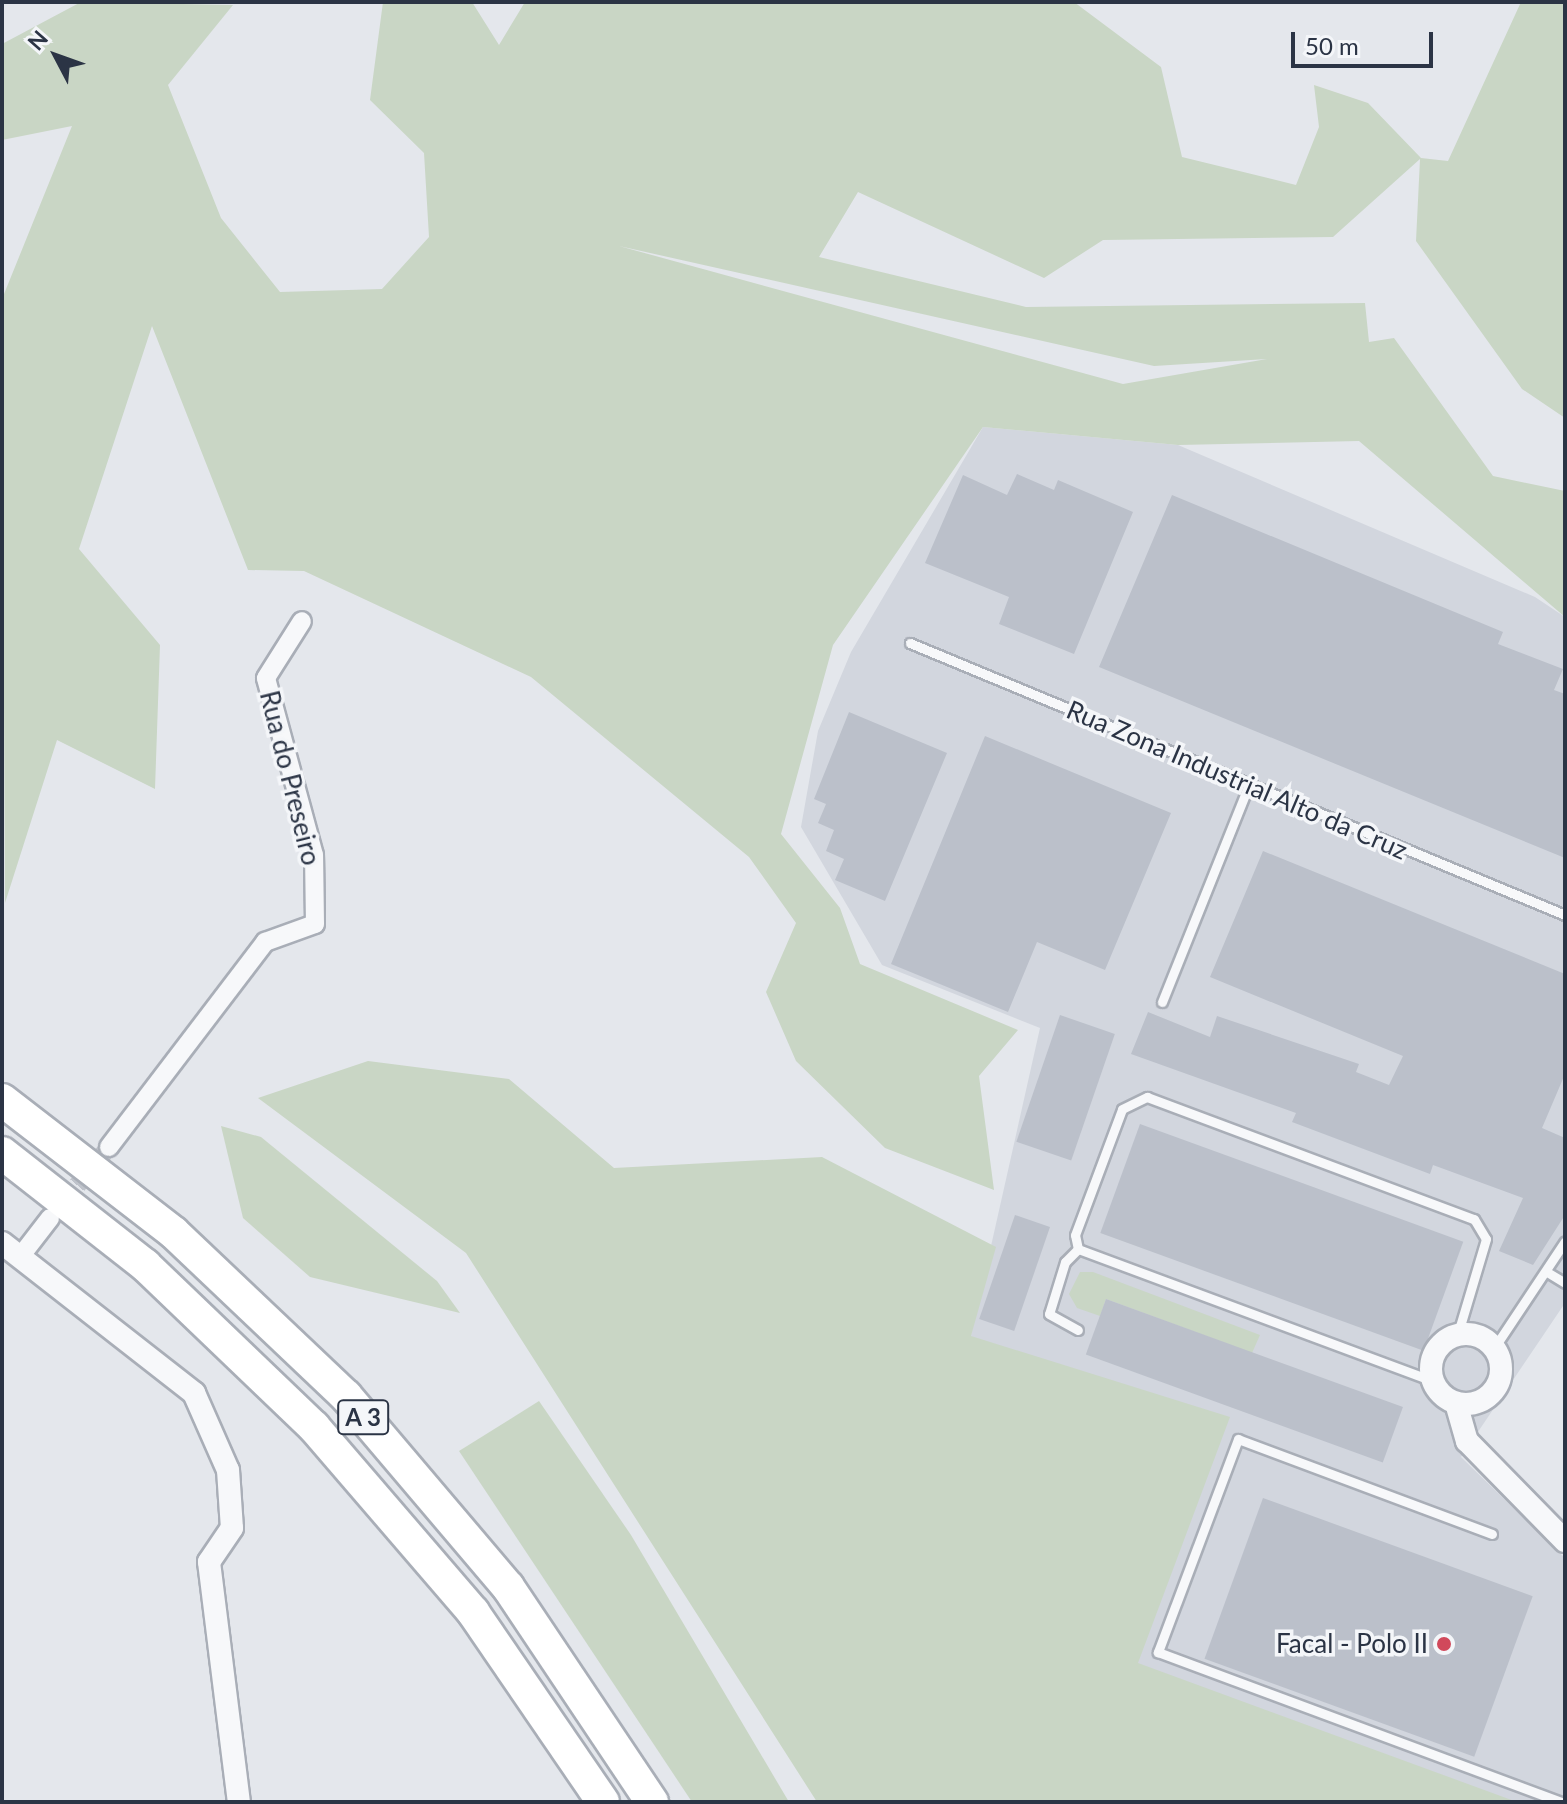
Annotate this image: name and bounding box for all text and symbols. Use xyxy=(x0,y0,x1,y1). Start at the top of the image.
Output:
north arrow xyxy=(16,16,96,96)
scale bar xyxy=(1295,16,1437,66)
text: N xyxy=(22,25,53,55)
text: 50 m xyxy=(1305,31,1359,60)
street label: Rua do Preseiro xyxy=(253,688,327,868)
street label: Rua Zona Industrial Alto da Cruz xyxy=(1062,694,1412,866)
road number: A 3 xyxy=(335,1397,391,1437)
place label: Facal - Polo II xyxy=(1276,1628,1428,1660)
marker: Facal - Polo II xyxy=(1435,1635,1453,1653)

